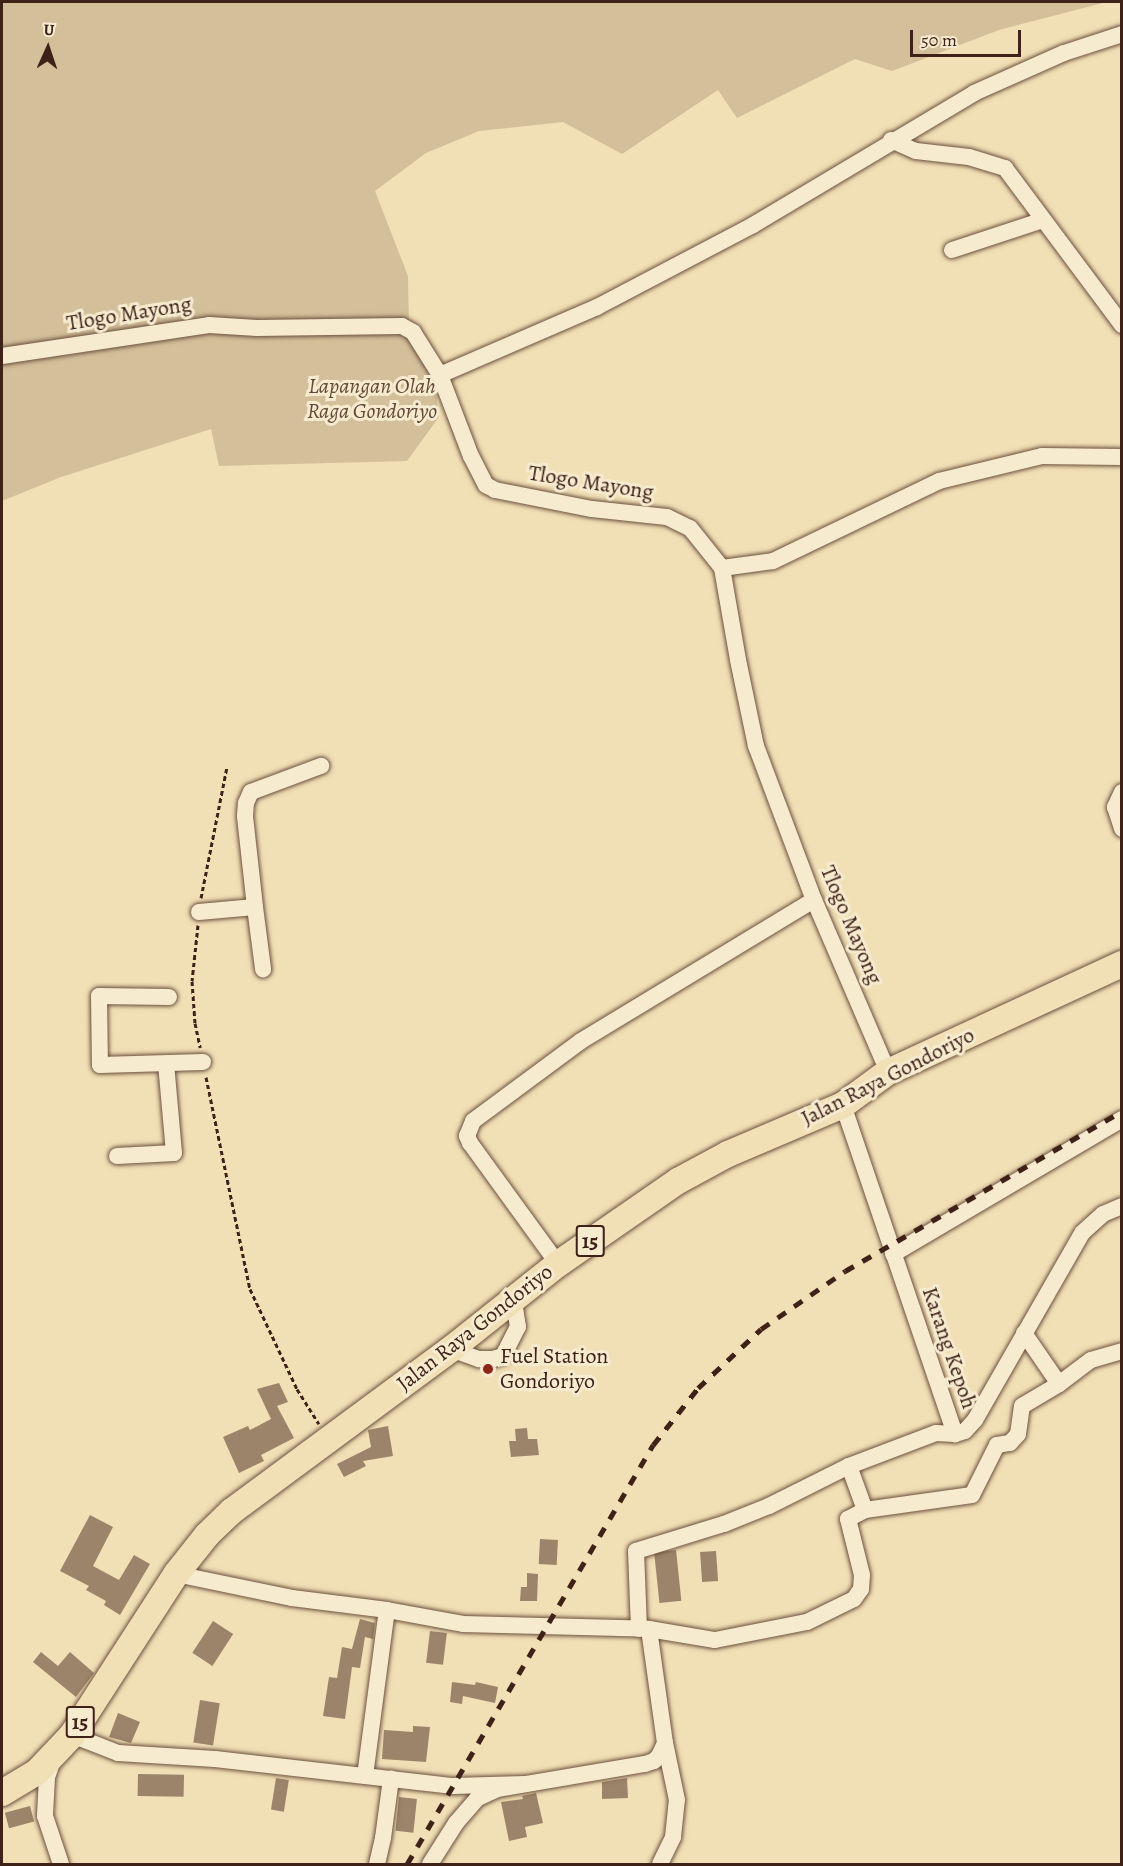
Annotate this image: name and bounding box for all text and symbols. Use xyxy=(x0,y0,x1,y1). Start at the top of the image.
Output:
north arrow xyxy=(18,18,78,78)
scale bar xyxy=(913,18,1024,56)
text: U xyxy=(43,19,55,41)
text: 50 m xyxy=(921,28,957,52)
street label: Tlogo Mayong xyxy=(65,291,193,337)
park label: Lapangan Olah Raga Gondoriyo xyxy=(307,373,437,424)
street label: Tlogo Mayong xyxy=(527,460,655,506)
street label: Tlogo Mayong xyxy=(814,862,888,988)
street label: Jalan Raya Gondoriyo xyxy=(797,1022,979,1132)
road number: 15 xyxy=(575,1223,605,1259)
street label: Jalan Raya Gondoriyo xyxy=(392,1259,558,1397)
street label: Karang Kepoh xyxy=(916,1284,982,1412)
place label: Fuel Station Gondoriyo xyxy=(500,1343,608,1394)
marker: Fuel Station Gondoriyo xyxy=(481,1362,495,1376)
road number: 15 xyxy=(65,1704,95,1740)

